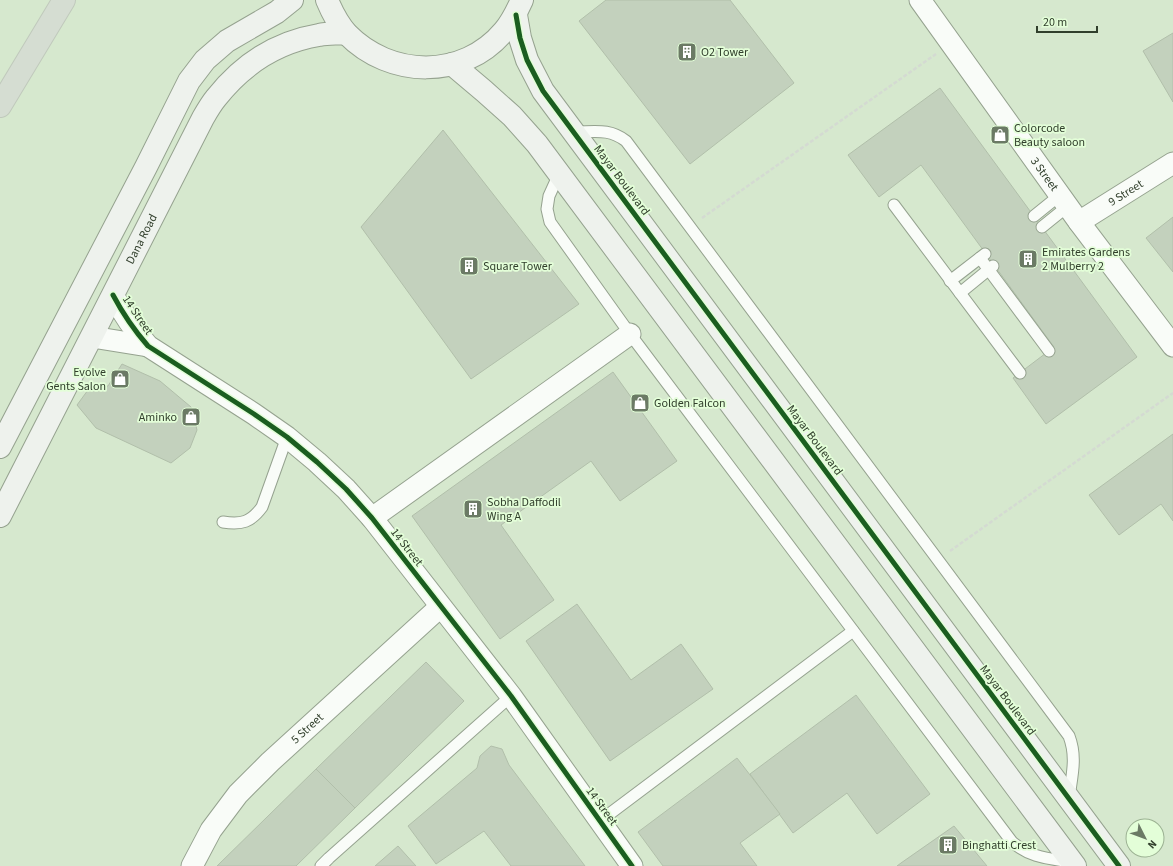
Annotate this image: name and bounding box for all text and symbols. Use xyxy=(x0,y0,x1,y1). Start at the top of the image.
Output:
scale bar xyxy=(1037,8,1097,34)
text: 20 m xyxy=(1043,14,1067,31)
building icon: O2 Tower xyxy=(676,41,698,63)
place label: O2 Tower xyxy=(701,44,749,61)
place label: Colorcode Beauty saloon xyxy=(1014,120,1085,151)
shop icon: Colorcode Beauty saloon xyxy=(989,124,1011,146)
street label: Mayar Boulevard xyxy=(590,142,654,219)
street label: 3 Street xyxy=(1026,154,1062,195)
street label: 9 Street xyxy=(1105,176,1147,211)
street label: Dana Road xyxy=(122,211,162,267)
place label: Emirates Gardens 2 Mulberry 2 xyxy=(1042,244,1130,275)
building icon: Emirates Gardens 2 Mulberry 2 xyxy=(1017,248,1039,270)
building icon: Square Tower xyxy=(458,255,480,277)
place label: Square Tower xyxy=(483,258,553,275)
street label: 14 Street xyxy=(118,292,157,338)
place label: Evolve Gents Salon xyxy=(46,364,106,395)
shop icon: Evolve Gents Salon xyxy=(109,368,131,390)
shop icon: Golden Falcon xyxy=(629,392,651,414)
place label: Golden Falcon xyxy=(654,395,725,412)
street label: Mayar Boulevard xyxy=(783,402,847,479)
shop icon: Aminko xyxy=(180,406,202,428)
place label: Aminko xyxy=(139,409,177,426)
place label: Sobha Daffodil Wing A xyxy=(487,494,561,525)
building icon: Sobha Daffodil Wing A xyxy=(462,498,484,520)
street label: 14 Street xyxy=(386,525,427,570)
street label: Mayar Boulevard xyxy=(976,662,1040,739)
street label: 5 Street xyxy=(287,709,327,748)
street label: 14 Street xyxy=(582,783,622,829)
north arrow xyxy=(1125,818,1165,858)
building icon: Binghatti Crest xyxy=(937,834,959,856)
place label: Binghatti Crest xyxy=(962,837,1036,854)
text: N xyxy=(1144,837,1160,852)

